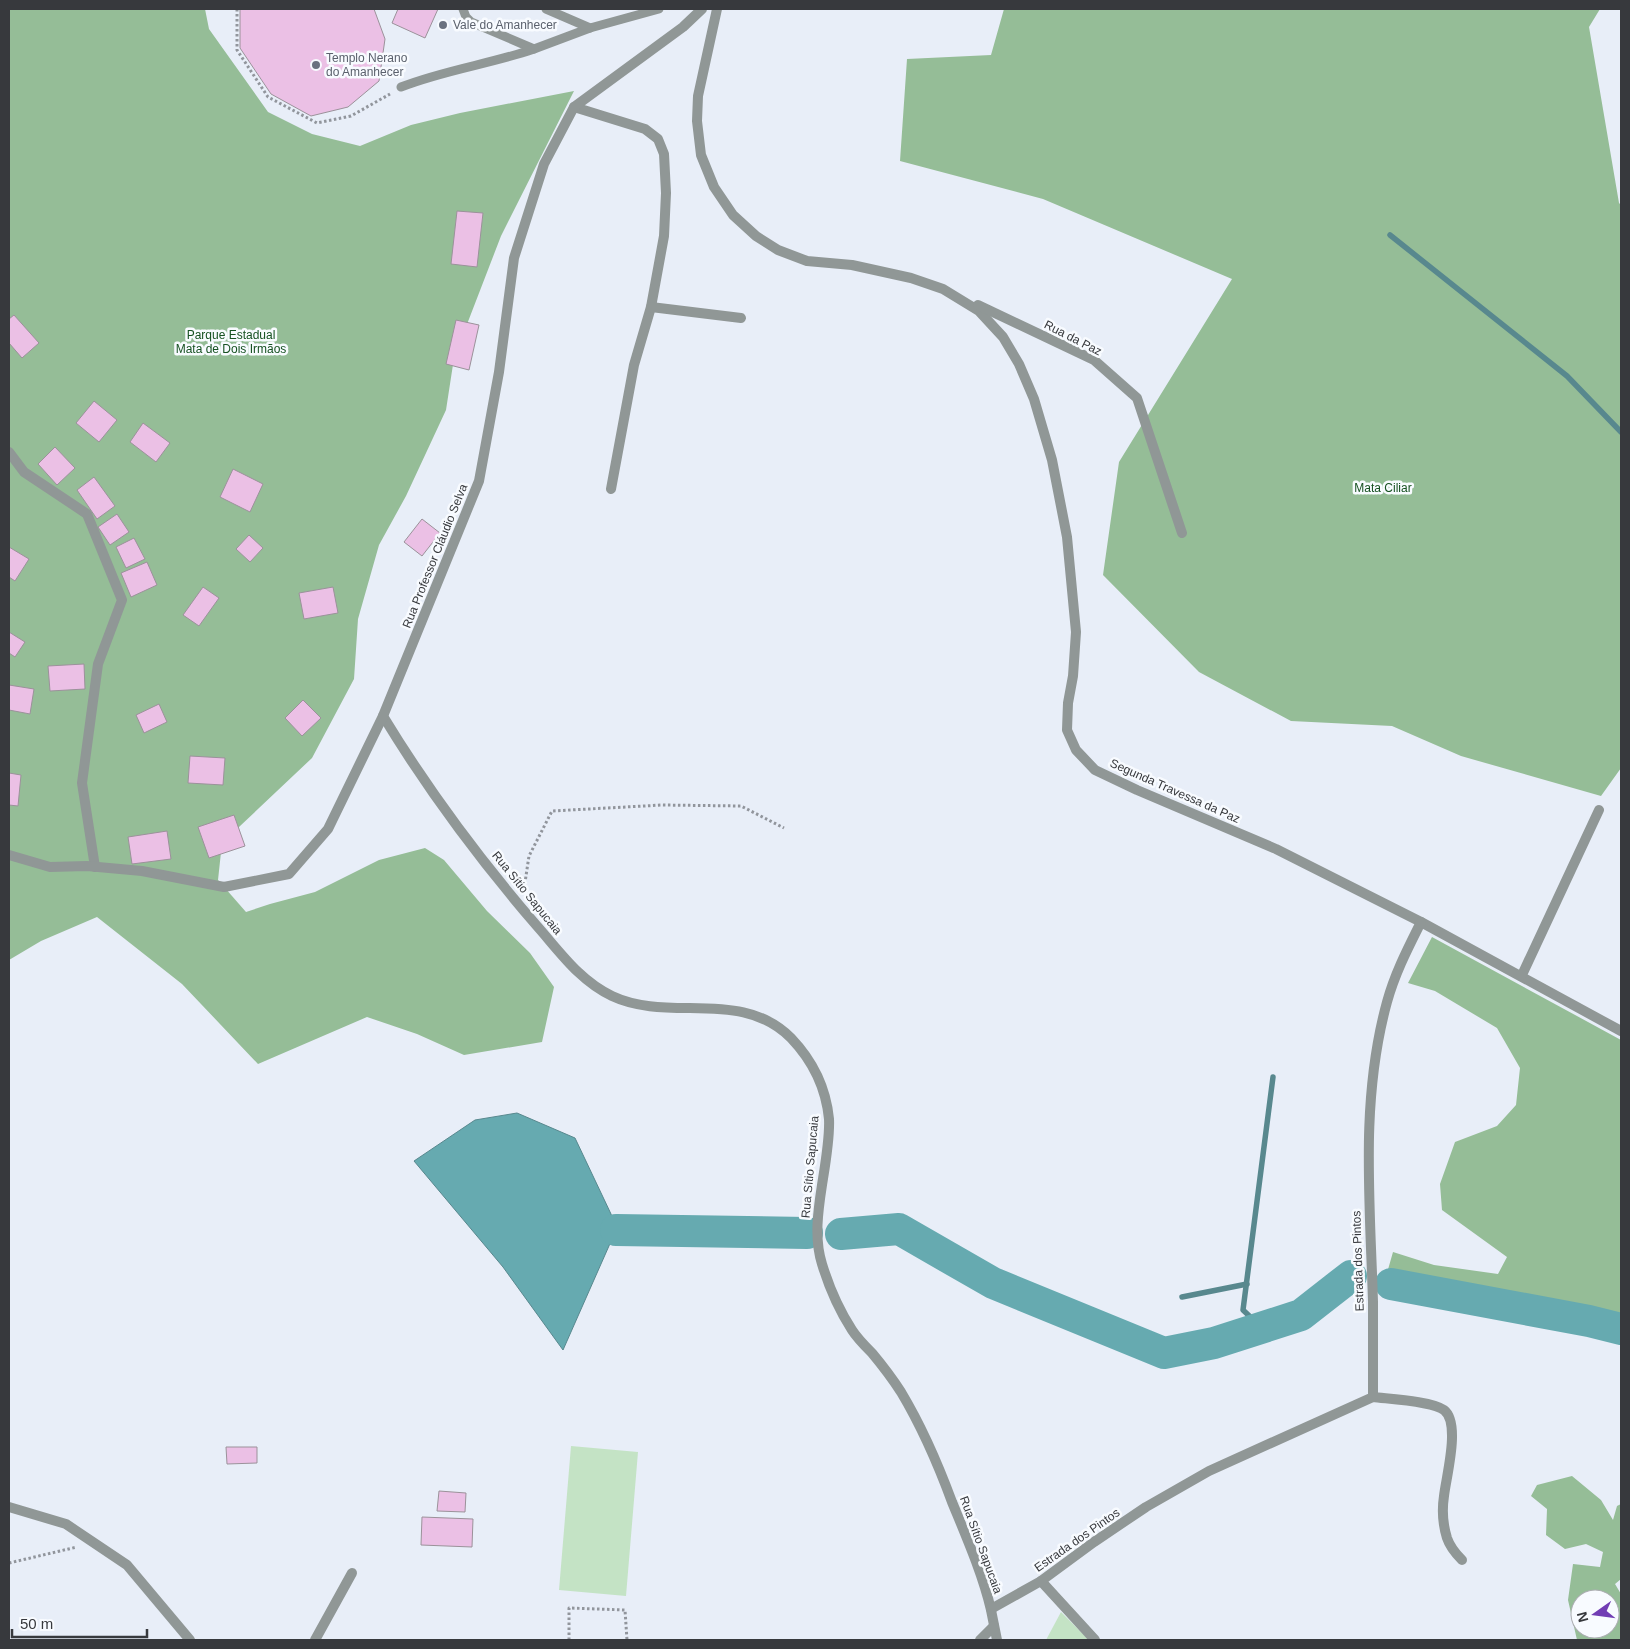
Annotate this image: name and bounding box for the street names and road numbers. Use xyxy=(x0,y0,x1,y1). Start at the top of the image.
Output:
street label: Rua da Paz xyxy=(1042,318,1104,358)
street label: Rua Professor Cláudio Selva xyxy=(400,482,470,630)
street label: Segunda Travessa da Paz xyxy=(1108,756,1242,826)
street label: Rua Sítio Sapucaia xyxy=(489,849,565,938)
street label: Rua Sítio Sapucaia xyxy=(799,1115,821,1219)
street label: Estrada dos Pintos xyxy=(1349,1210,1367,1312)
street label: Rua Sítio Sapucaia xyxy=(957,1494,1005,1596)
street label: Estrada dos Pintos xyxy=(1032,1505,1122,1575)

